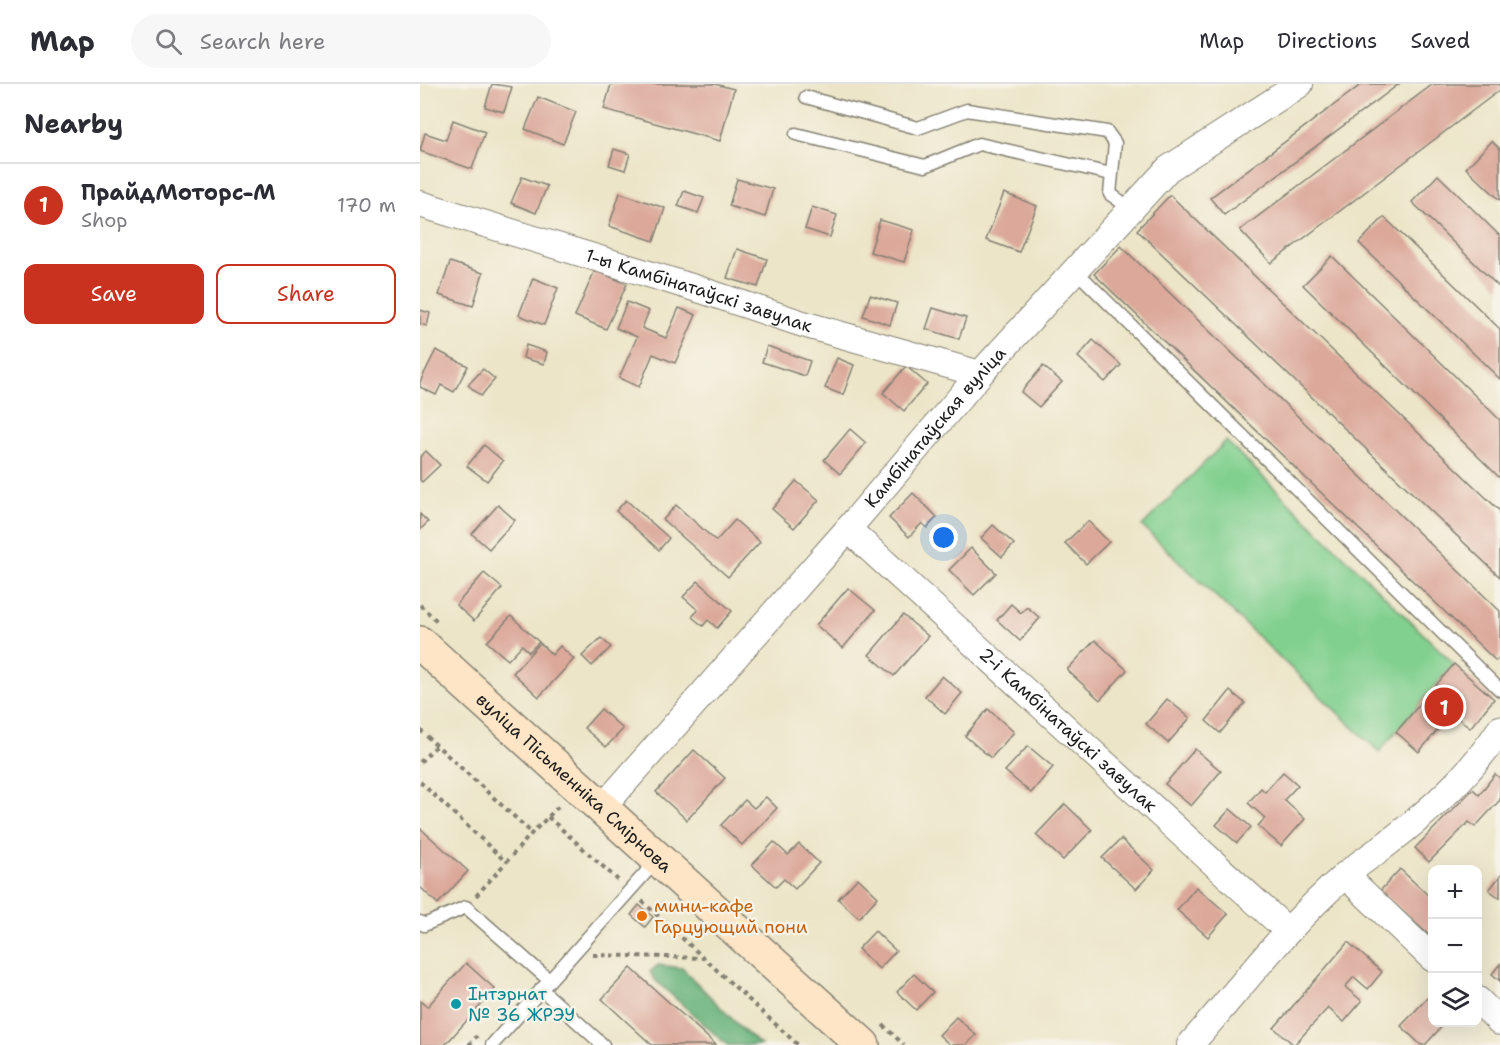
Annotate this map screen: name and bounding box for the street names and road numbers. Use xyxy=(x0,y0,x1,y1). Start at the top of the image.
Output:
street label: 1-ы Камбінатаўскі завулак xyxy=(582,243,815,338)
street label: Камбінатаўская вуліца xyxy=(859,342,1011,513)
street label: 2-і Камбінатаўскі завулак xyxy=(974,643,1162,818)
street label: вуліца Пісьменніка Смірнова xyxy=(471,688,677,878)

